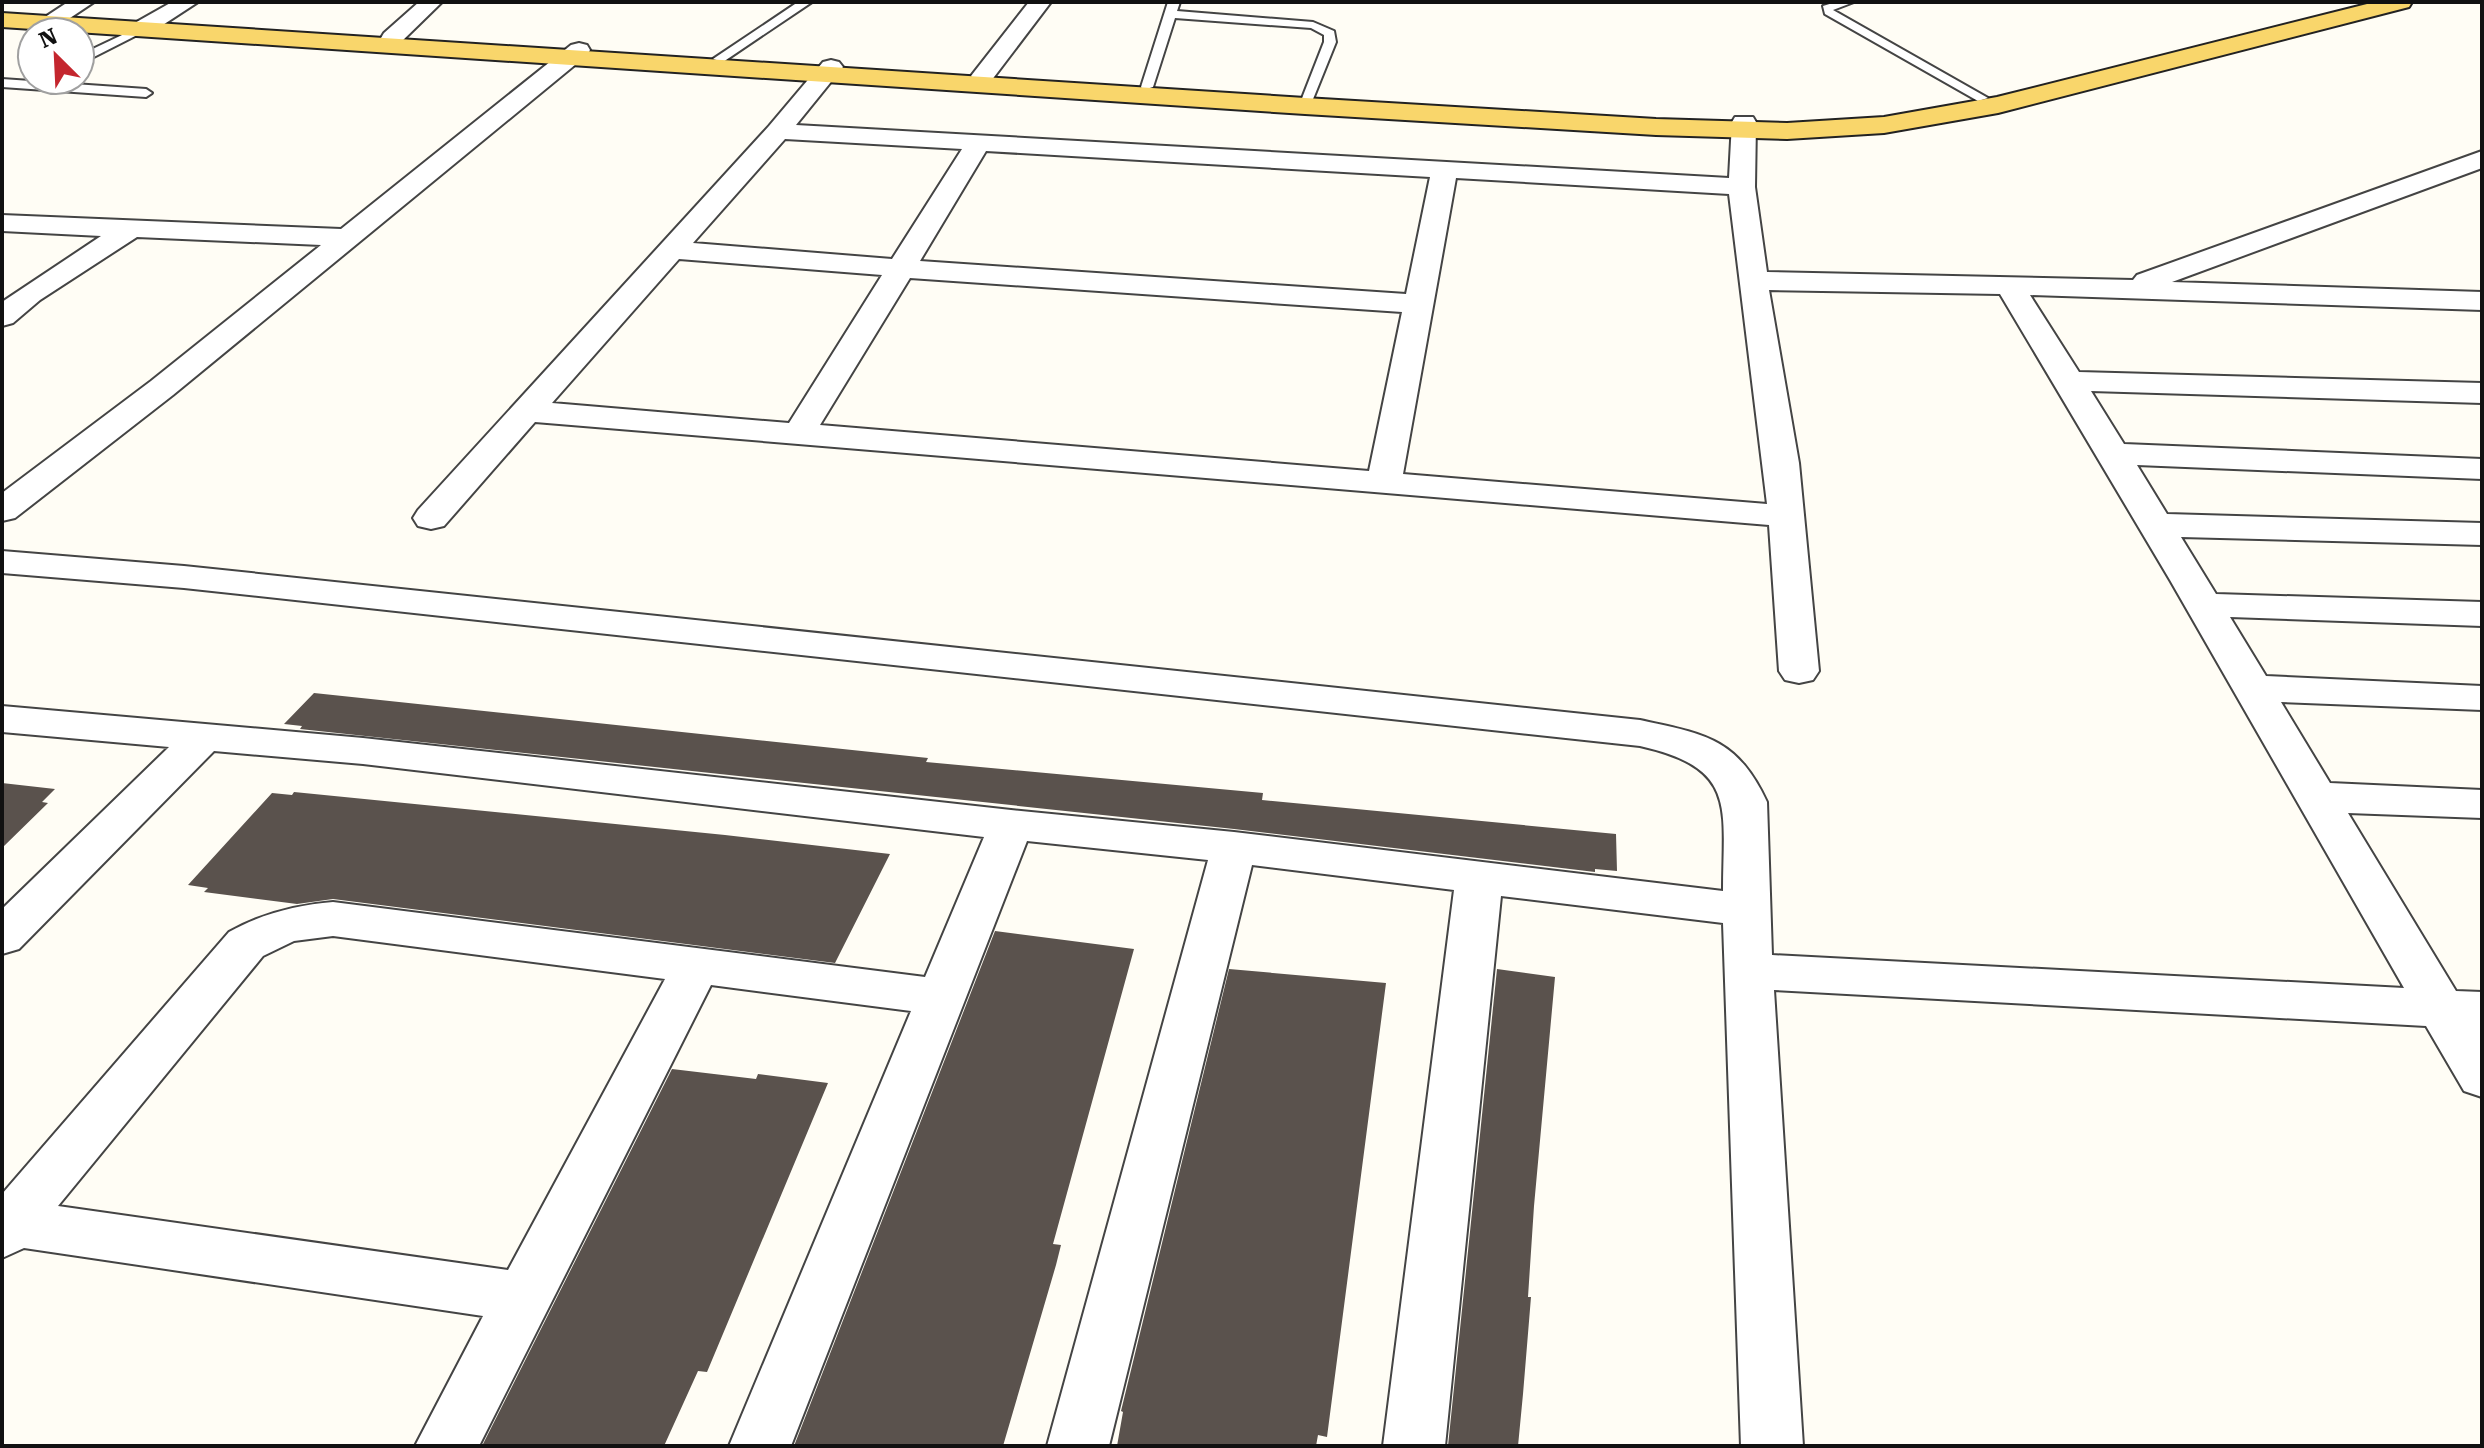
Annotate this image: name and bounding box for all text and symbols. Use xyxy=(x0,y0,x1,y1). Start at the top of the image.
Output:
north arrow xyxy=(16,16,96,96)
text: N xyxy=(35,23,61,53)

